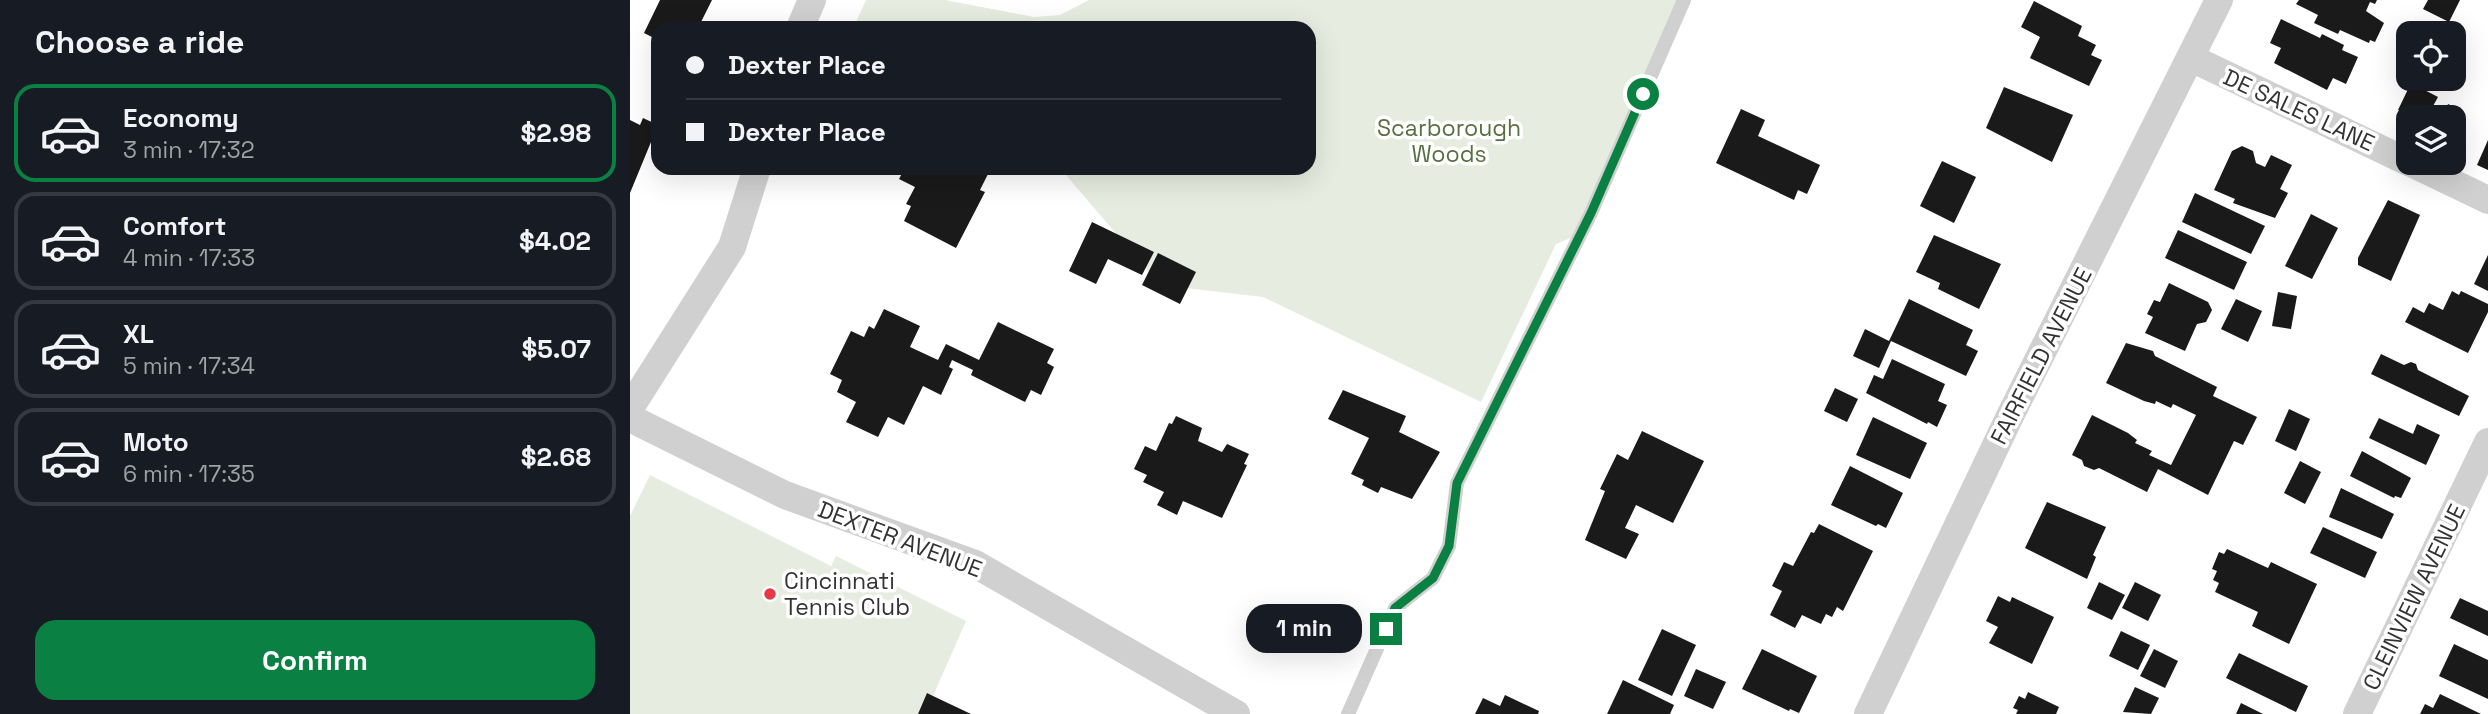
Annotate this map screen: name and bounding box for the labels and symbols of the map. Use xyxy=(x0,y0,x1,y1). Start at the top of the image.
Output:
street label: DE SALES LANE xyxy=(2219,62,2379,158)
route start xyxy=(1627,78,1659,110)
park label: Scarborough Woods xyxy=(1377,113,1521,169)
street label: FAIRFIELD AVENUE xyxy=(1983,263,2099,449)
street label: DEXTER AVENUE xyxy=(814,494,986,584)
street label: CLEINVIEW AVENUE xyxy=(2356,499,2472,695)
place label: Cincinnati Tennis Club xyxy=(784,566,910,622)
marker: Cincinnati Tennis Club xyxy=(762,586,778,602)
callout: 1 min xyxy=(1246,604,1362,654)
route end xyxy=(1370,613,1402,645)

